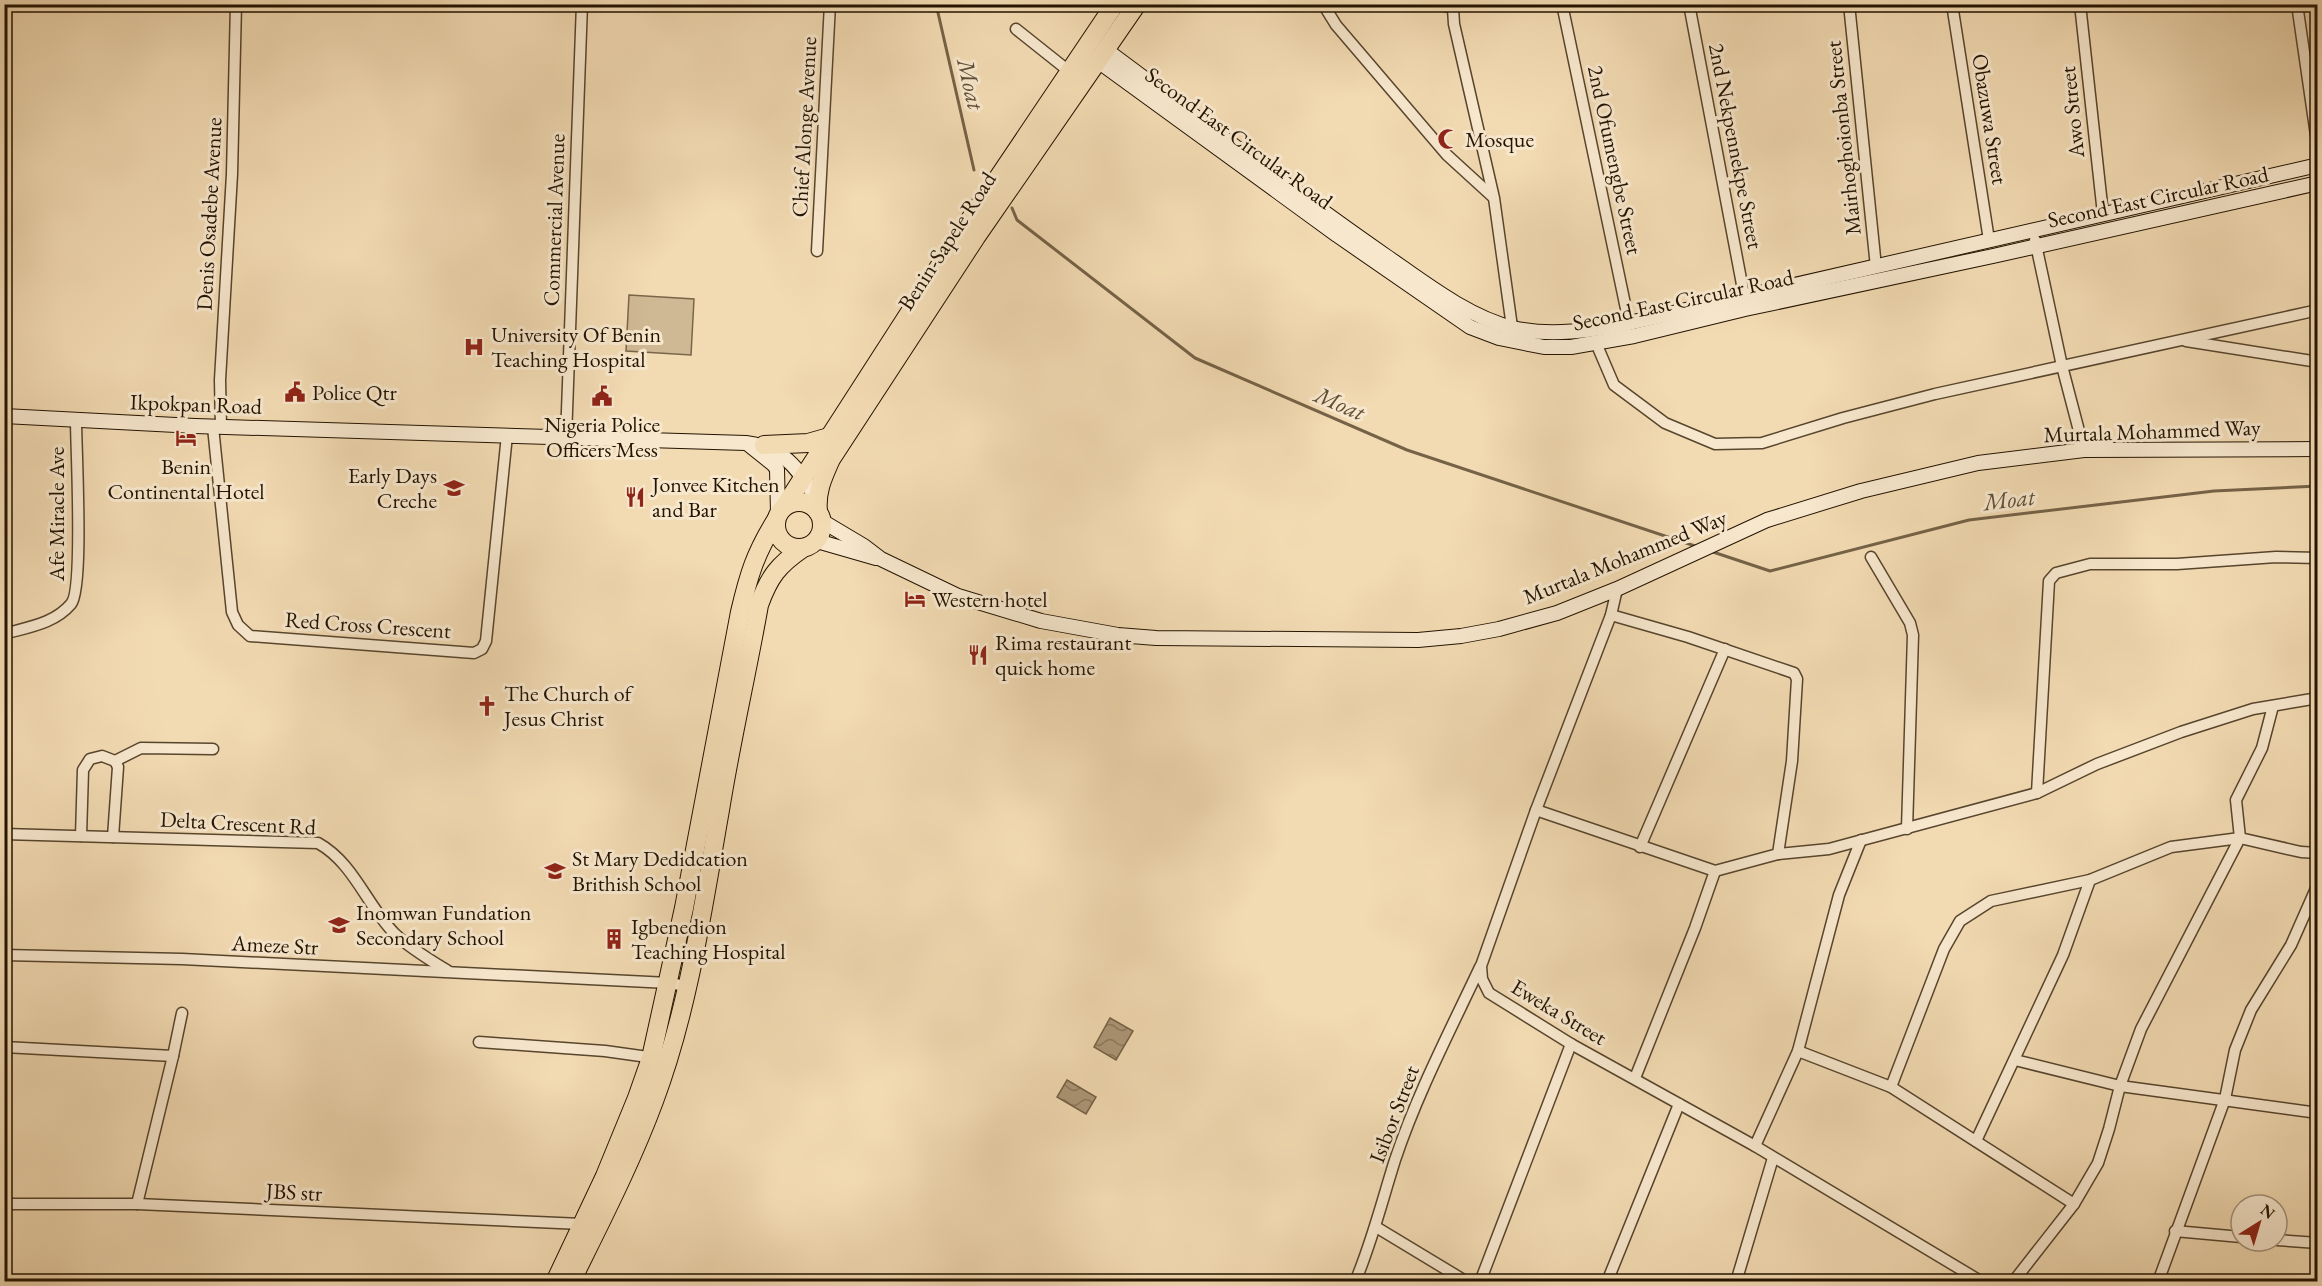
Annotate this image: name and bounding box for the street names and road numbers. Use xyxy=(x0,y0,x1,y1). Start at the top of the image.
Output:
street label: Chief Alonge Avenue xyxy=(785,35,823,218)
street label: Mairhoghoionba Street xyxy=(1818,39,1868,237)
street label: 2nd Nekpennekpe Street xyxy=(1702,41,1770,251)
street label: Obazuwa Street xyxy=(1965,51,2015,187)
street label: Second East Circular Road xyxy=(1139,60,1339,216)
street label: 2nd Ofumengbe Street xyxy=(1581,63,1649,257)
street label: Awo Street xyxy=(2053,65,2091,160)
street label: Denis Osadebe Avenue xyxy=(189,116,229,311)
street label: Commercial Avenue xyxy=(536,133,572,307)
street label: Second East Circular Road xyxy=(2045,159,2272,235)
street label: Benin-Sapele Road xyxy=(891,166,1003,316)
street label: Second East Circular Road xyxy=(1570,262,1797,338)
street label: Ikpokpan Road xyxy=(130,387,263,421)
street label: Murtala Mohammed Way xyxy=(2043,413,2261,449)
street label: Afe Miracle Ave xyxy=(42,446,71,582)
street label: Murtala Mohammed Way xyxy=(1519,503,1731,611)
street label: Red Cross Crescent xyxy=(284,605,452,645)
street label: Delta Crescent Rd xyxy=(159,804,318,842)
street label: Ameze Str xyxy=(230,928,320,962)
street label: Eweka Street xyxy=(1506,972,1612,1052)
street label: Isibor Street xyxy=(1362,1061,1426,1167)
street label: JBS str xyxy=(263,1176,324,1208)

